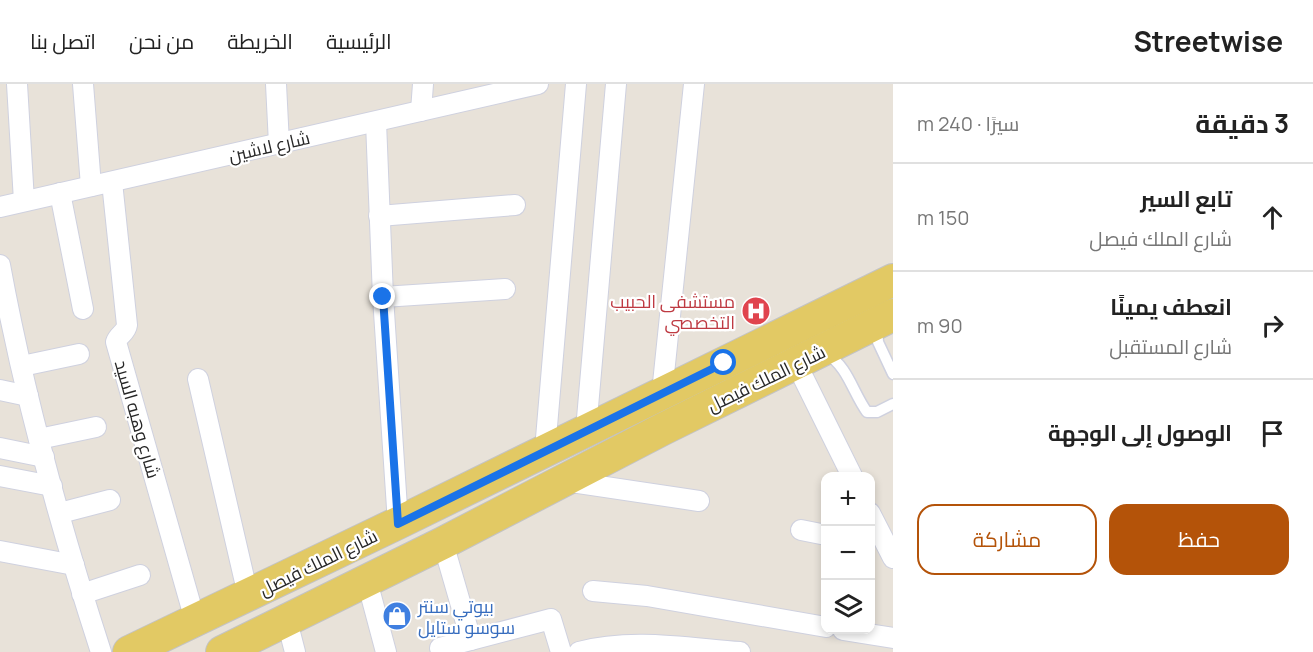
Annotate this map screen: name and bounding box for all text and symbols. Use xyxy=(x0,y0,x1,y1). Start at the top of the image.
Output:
text: Streetwise xyxy=(1133,22,1283,60)
text: اتصل بنا xyxy=(30,27,96,55)
text: من نحن xyxy=(129,27,194,55)
text: الخريطة xyxy=(227,27,293,55)
text: الرئيسية xyxy=(326,27,392,55)
text: 3 دقيقة xyxy=(1195,105,1289,141)
text: سيرًا · 240 m xyxy=(917,110,1019,137)
street label: شارع لاشين xyxy=(226,125,312,168)
text: تابع السير xyxy=(1140,184,1232,214)
icon: ahead xyxy=(1256,201,1289,234)
text: 150 m xyxy=(917,204,970,231)
text: شارع الملك فيصل xyxy=(1089,225,1232,252)
route end xyxy=(369,283,395,309)
place label: مستشفى الحبيب التخصصي xyxy=(610,289,735,336)
text: انعطف يمينًا xyxy=(1110,292,1232,322)
hospital icon: مستشفى الحبيب التخصصي xyxy=(740,295,772,327)
icon: right xyxy=(1256,309,1289,342)
text: 90 m xyxy=(917,312,963,339)
text: شارع المستقبل xyxy=(1109,333,1232,360)
street label: شارع الملك فيصل xyxy=(703,339,829,418)
route start xyxy=(710,349,736,375)
street label: شارع وهبه السيد xyxy=(109,357,166,481)
icon: arrive xyxy=(1256,417,1289,450)
text: الوصول إلى الوجهة xyxy=(1048,418,1232,448)
map controls xyxy=(821,472,875,634)
button: + xyxy=(821,472,875,526)
button: مشاركة xyxy=(917,504,1097,575)
button: حفظ xyxy=(1109,504,1289,575)
street label: شارع الملك فيصل xyxy=(255,523,381,602)
button: − xyxy=(821,526,875,580)
button: layers xyxy=(821,580,875,634)
place label: بيوتي سنتر سوسو ستايل xyxy=(417,594,515,639)
shop icon: بيوتي سنتر سوسو ستايل xyxy=(381,600,413,632)

